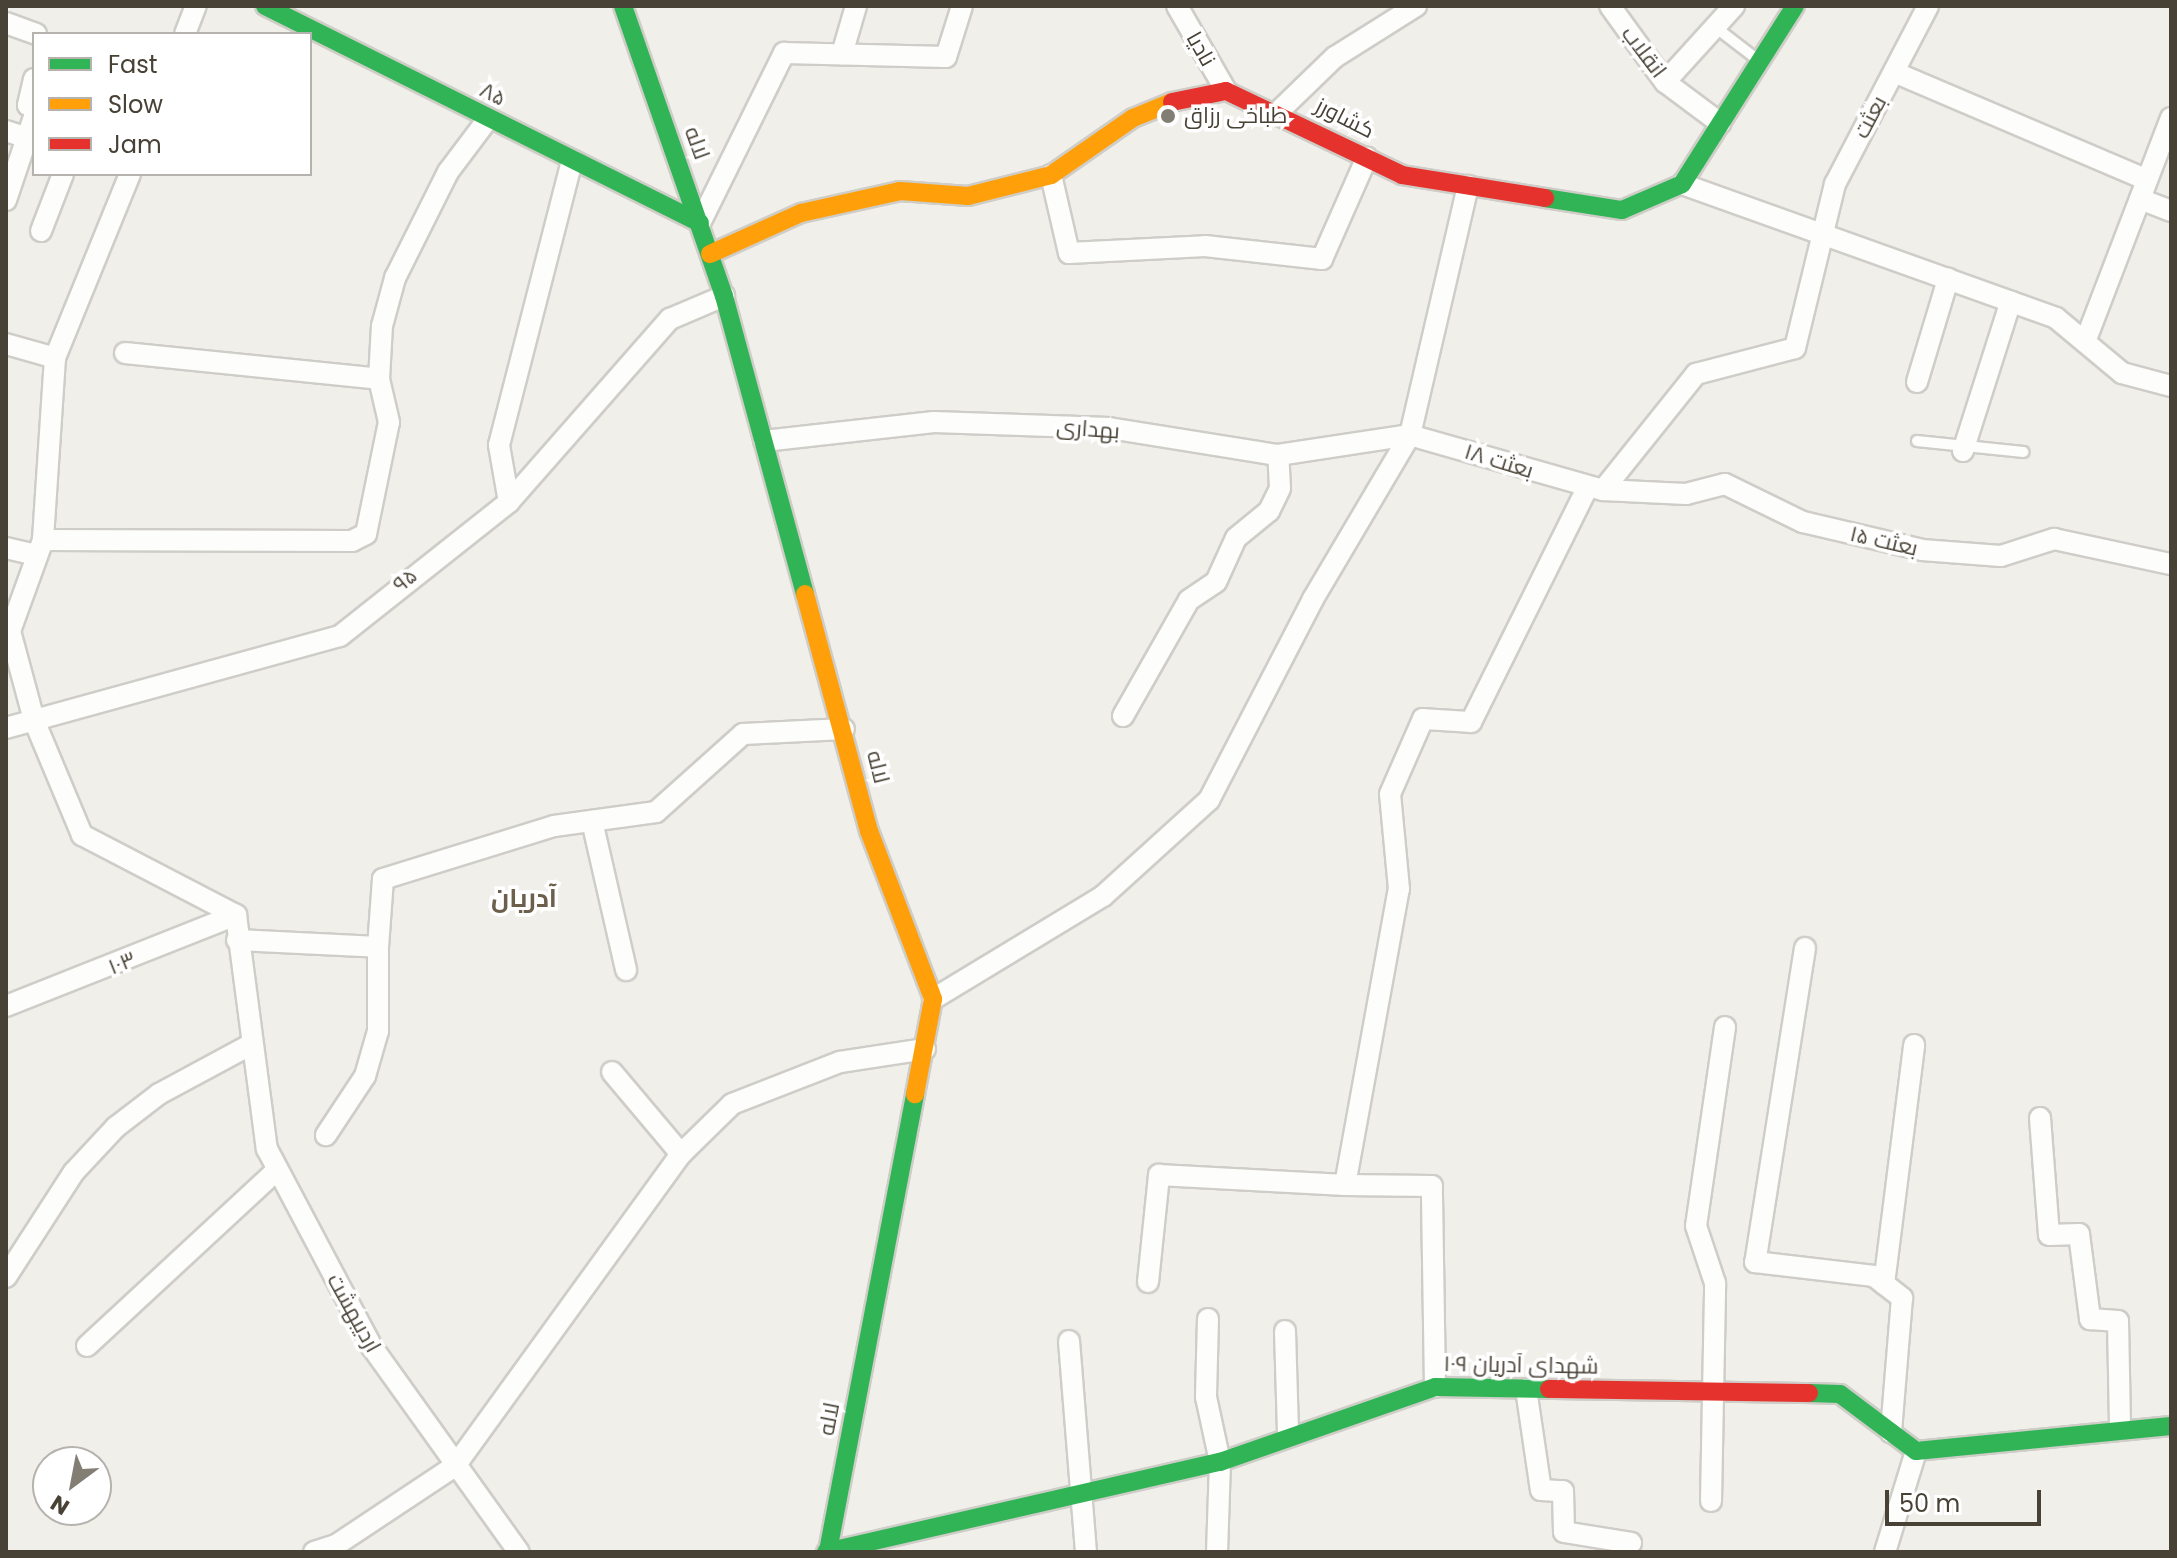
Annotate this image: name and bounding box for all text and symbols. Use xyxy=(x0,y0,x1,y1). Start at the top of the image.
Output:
street label: انقلاب xyxy=(1616,21,1672,83)
street label: نادیا xyxy=(1181,27,1221,71)
legend xyxy=(32,32,312,176)
text: Fast xyxy=(108,48,158,81)
street label: ۸۵ xyxy=(476,76,510,112)
text: Slow xyxy=(108,88,163,121)
street label: بعثت xyxy=(1848,91,1892,143)
street label: کشاورز xyxy=(1311,92,1379,144)
place label: طباخی رزاق xyxy=(1184,103,1287,129)
marker: طباخی رزاق xyxy=(1159,107,1177,125)
street label: لاله xyxy=(679,123,715,163)
text: Jam xyxy=(108,128,162,161)
street label: بهداری xyxy=(1055,414,1121,444)
street label: بعثت ۱۸ xyxy=(1461,438,1537,484)
street label: بعثت ۱۵ xyxy=(1847,520,1921,562)
street label: ۹۵ xyxy=(388,562,422,598)
street label: لاله xyxy=(861,748,895,786)
district label: آدریان xyxy=(491,883,557,915)
street label: ۱۰۳ xyxy=(104,946,140,980)
street label: اردیبهشت xyxy=(322,1269,386,1357)
street label: شهدای آدریان ۱۰۹ xyxy=(1443,1350,1599,1380)
street label: لاله xyxy=(813,1400,845,1438)
north arrow xyxy=(32,1446,112,1526)
scale bar xyxy=(1889,1474,2045,1524)
text: 50 m xyxy=(1899,1487,1960,1520)
text: N xyxy=(45,1488,75,1523)

